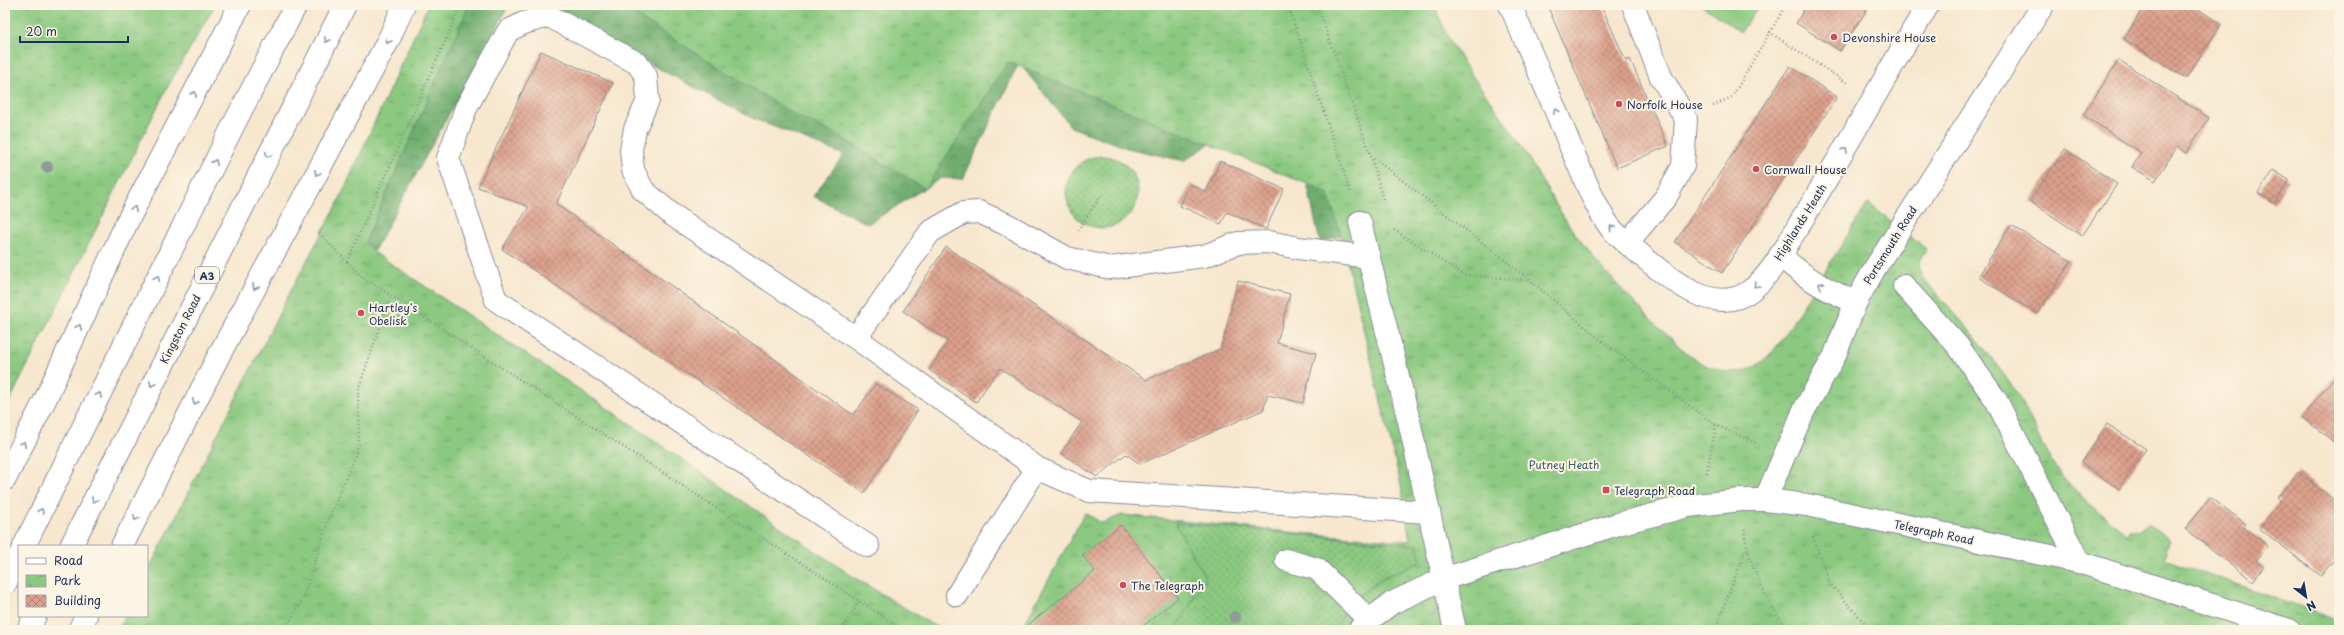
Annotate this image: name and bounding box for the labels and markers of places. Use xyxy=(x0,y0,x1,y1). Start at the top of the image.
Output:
place label: Devonshire House xyxy=(1842,29,1936,46)
marker: Devonshire House xyxy=(1829,32,1839,42)
place label: Norfolk House xyxy=(1627,96,1703,113)
marker: Norfolk House xyxy=(1614,99,1624,109)
place label: Cornwall House xyxy=(1764,161,1847,178)
marker: Cornwall House xyxy=(1751,164,1761,174)
place label: Hartley's Obelisk xyxy=(369,299,417,329)
marker: Hartley's Obelisk xyxy=(356,308,366,318)
place label: Telegraph Road xyxy=(1614,482,1695,499)
marker: Telegraph Road xyxy=(1601,485,1611,495)
place label: The Telegraph xyxy=(1131,577,1204,594)
marker: The Telegraph xyxy=(1118,580,1128,590)

